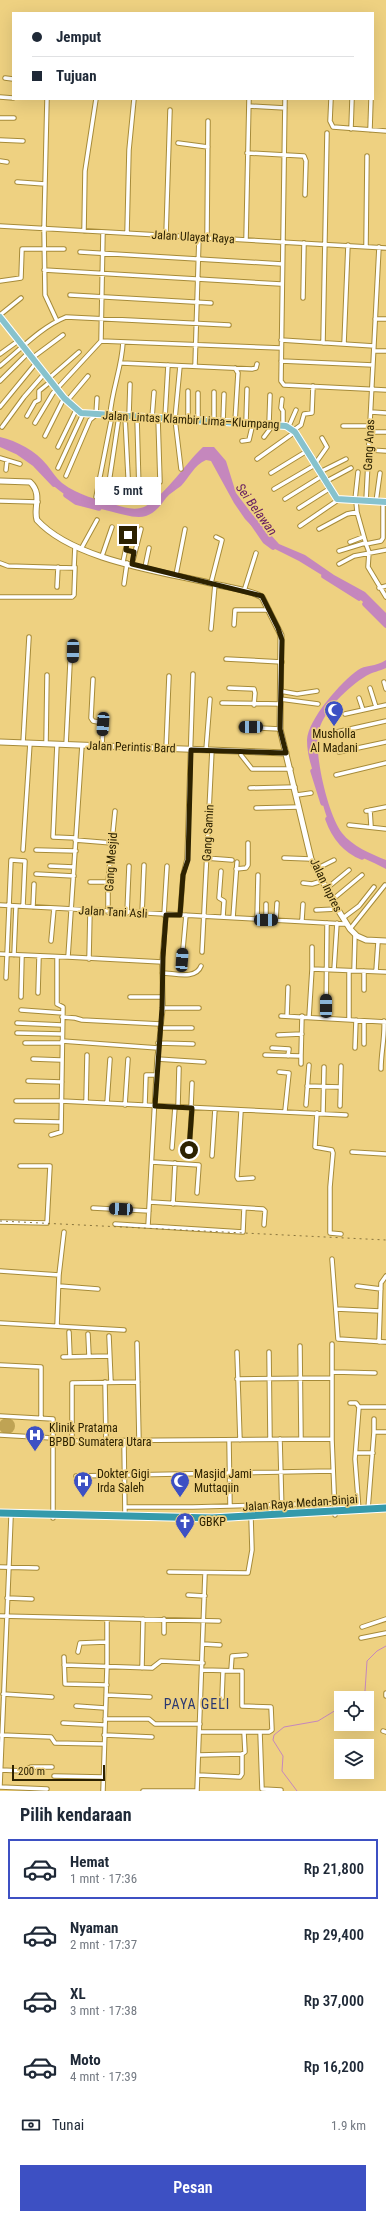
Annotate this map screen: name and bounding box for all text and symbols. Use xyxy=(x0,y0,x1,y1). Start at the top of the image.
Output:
text: Jemput xyxy=(56,28,101,46)
text: Tujuan xyxy=(56,67,97,85)
street label: Jalan Ulayat Raya xyxy=(151,228,235,246)
street label: Jalan Lintas Klambir Lima–Klumpang xyxy=(102,408,280,432)
street label: Gang Anas xyxy=(361,419,377,471)
callout: 5 mnt xyxy=(95,477,161,505)
water label: Sei Belawan xyxy=(233,480,280,538)
text: 5 mnt xyxy=(113,483,143,498)
route end xyxy=(119,526,137,544)
car xyxy=(67,639,79,663)
mosque icon: Musholla Al Madani xyxy=(323,699,345,727)
car xyxy=(96,712,110,736)
car xyxy=(239,721,263,733)
place label: Musholla Al Madani xyxy=(310,727,358,755)
street label: Jalan Perintis Bard xyxy=(86,738,176,756)
street label: Gang Samin xyxy=(200,804,216,862)
street label: Gang Mesjid xyxy=(102,832,120,892)
street label: Jalan Inpres xyxy=(307,856,345,914)
street label: Jalan Tani Asli xyxy=(78,903,148,921)
car xyxy=(254,914,278,926)
car xyxy=(175,948,189,972)
car xyxy=(320,994,332,1018)
route start xyxy=(180,1141,198,1159)
car xyxy=(109,1202,133,1216)
place label: Klinik Pratama BPBD Sumatera Utara xyxy=(49,1421,152,1449)
hospital icon: Klinik Pratama BPBD Sumatera Utara xyxy=(24,1424,46,1452)
place label: Dokter Gigi Irda Saleh xyxy=(97,1467,149,1495)
place label: Masjid Jami Muttaqiin xyxy=(194,1467,252,1495)
hospital icon: Dokter Gigi Irda Saleh xyxy=(72,1470,94,1498)
mosque icon: Masjid Jami Muttaqiin xyxy=(169,1470,191,1498)
street label: Jalan Raya Medan-Binjai xyxy=(242,1492,358,1514)
church icon: GBKP xyxy=(174,1511,196,1539)
place label: GBKP xyxy=(199,1515,226,1529)
map controls xyxy=(334,1691,374,1779)
button: locate xyxy=(334,1691,374,1731)
district label: PAYA GELI xyxy=(164,1696,230,1712)
button: layers xyxy=(334,1739,374,1779)
scale bar xyxy=(12,1763,105,1782)
text: 200 m xyxy=(18,1765,45,1778)
text: Pilih kendaraan xyxy=(20,1804,132,1825)
icon: car xyxy=(22,1851,58,1887)
text: Hemat xyxy=(70,1853,109,1871)
text: Rp 21,800 xyxy=(304,1860,364,1878)
text: 1 mnt · 17:36 xyxy=(70,1871,137,1886)
icon: car xyxy=(22,1917,58,1953)
text: Nyaman xyxy=(70,1919,118,1937)
text: Rp 29,400 xyxy=(304,1926,364,1944)
text: 2 mnt · 17:37 xyxy=(70,1937,137,1952)
icon: car xyxy=(22,1983,58,2019)
text: XL xyxy=(70,1985,86,2003)
text: Rp 37,000 xyxy=(304,1992,364,2010)
text: 3 mnt · 17:38 xyxy=(70,2003,137,2018)
icon: car xyxy=(22,2049,58,2085)
text: Moto xyxy=(70,2051,101,2069)
text: Rp 16,200 xyxy=(304,2058,364,2076)
text: 4 mnt · 17:39 xyxy=(70,2069,137,2084)
icon: cash xyxy=(20,2114,42,2136)
text: Tunai xyxy=(52,2116,84,2134)
text: 1.9 km xyxy=(331,2118,366,2133)
button: Pesan xyxy=(20,2165,366,2211)

